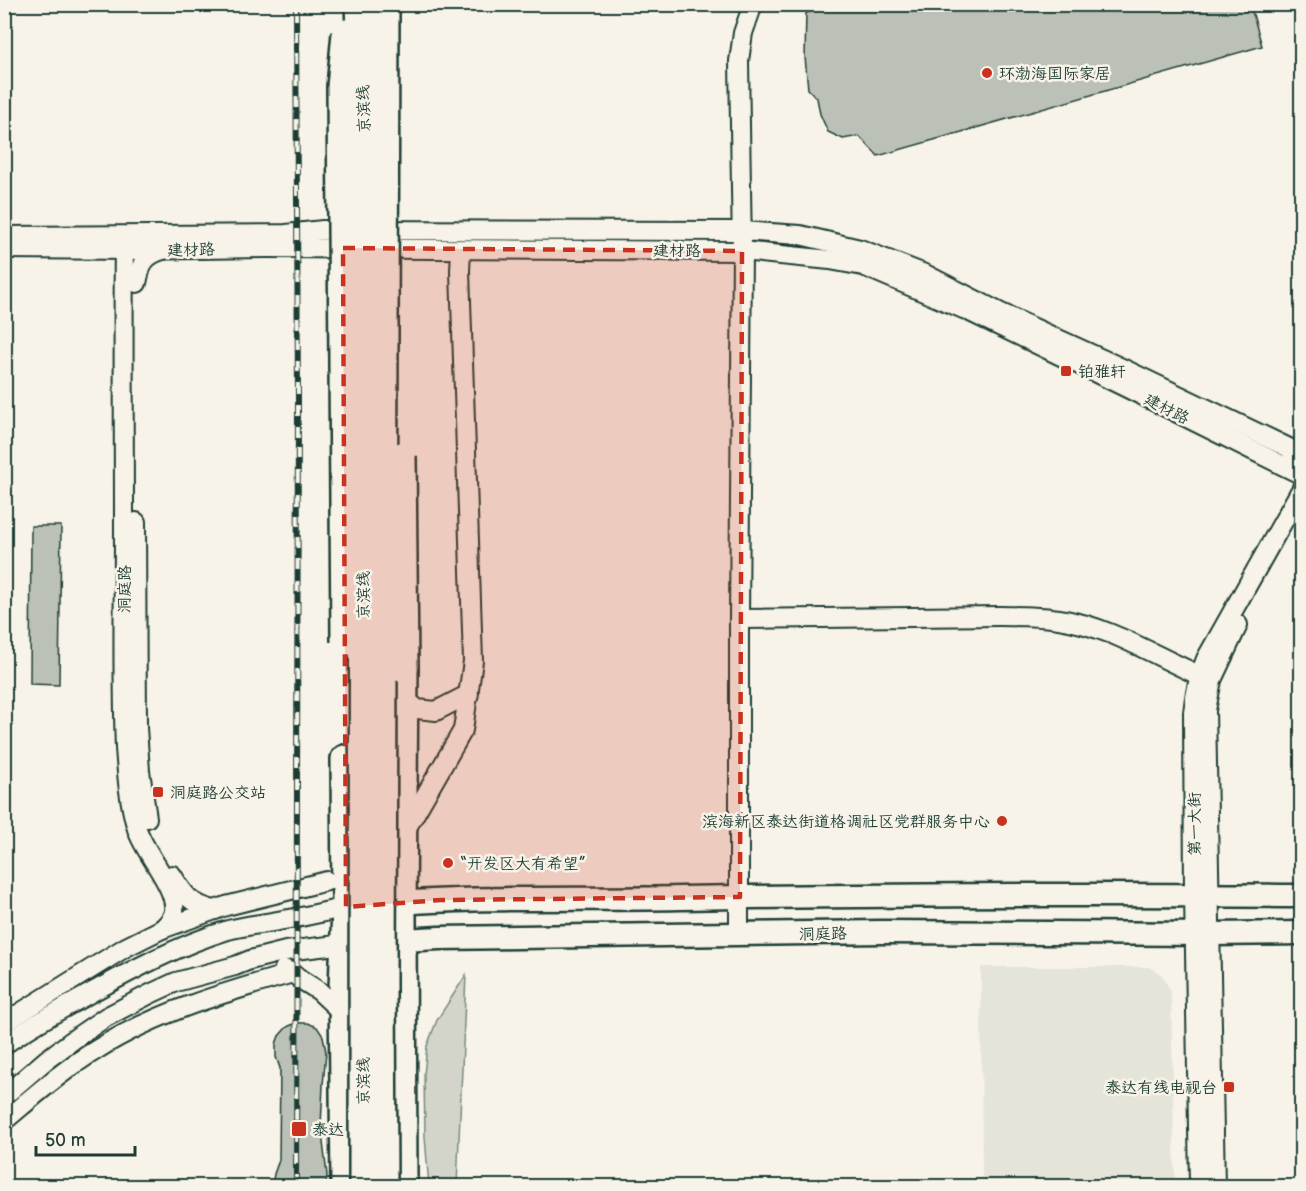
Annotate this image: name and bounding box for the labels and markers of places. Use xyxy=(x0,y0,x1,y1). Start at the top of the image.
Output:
place label: 环渤海国际家居 xyxy=(999,65,1111,84)
marker: 环渤海国际家居 xyxy=(980,66,994,80)
place label: 铂雅轩 xyxy=(1078,363,1126,382)
marker: 铂雅轩 xyxy=(1059,364,1073,378)
place label: 洞庭路公交站 xyxy=(170,784,266,803)
marker: 洞庭路公交站 xyxy=(151,785,165,799)
place label: 滨海新区泰达街道格调社区党群服务中心 xyxy=(702,813,990,832)
marker: 滨海新区泰达街道格调社区党群服务中心 xyxy=(995,814,1009,828)
place label: “开发区大有希望” xyxy=(460,855,586,874)
marker: “开发区大有希望” xyxy=(441,856,455,870)
place label: 泰达有线电视台 xyxy=(1105,1079,1217,1098)
marker: 泰达有线电视台 xyxy=(1222,1080,1236,1094)
marker: 泰达 xyxy=(290,1120,308,1138)
place label: 泰达 xyxy=(312,1121,344,1140)

